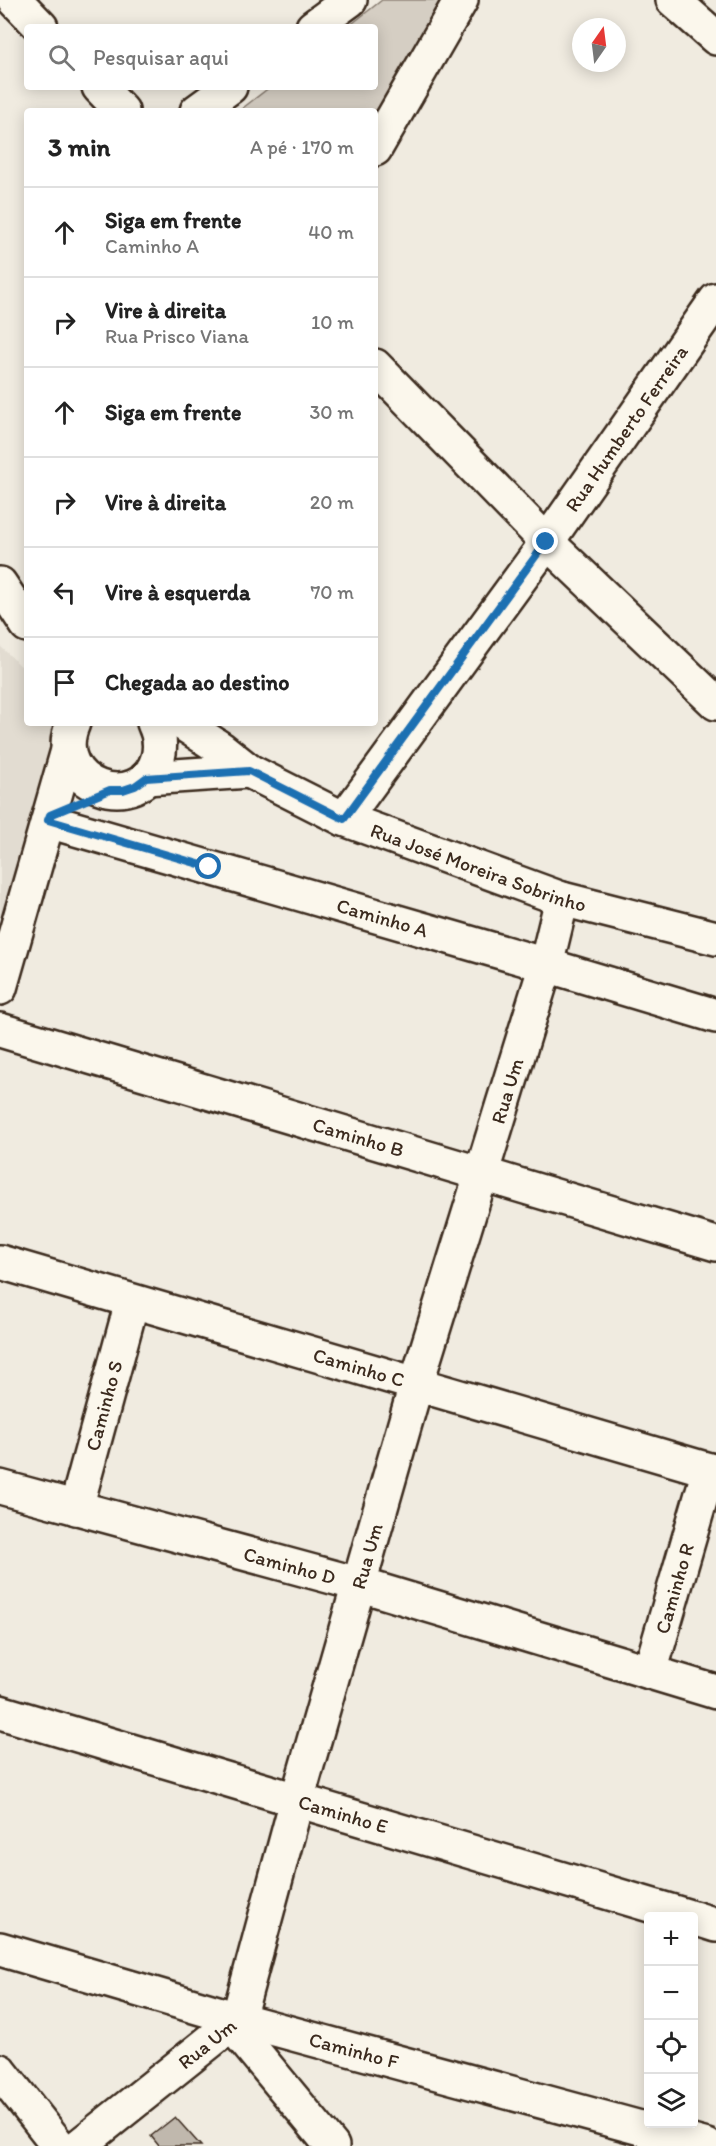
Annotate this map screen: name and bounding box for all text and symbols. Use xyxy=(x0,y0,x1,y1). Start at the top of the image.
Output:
north arrow xyxy=(572,18,626,72)
search box xyxy=(24,24,378,90)
icon: search xyxy=(45,41,78,74)
text: Pesquisar aqui xyxy=(93,44,229,71)
text: 3 min xyxy=(48,131,110,163)
text: A pé · 170 m xyxy=(250,135,354,159)
text: Siga em frente xyxy=(105,207,241,234)
icon: ahead xyxy=(48,216,81,249)
text: 40 m xyxy=(308,220,354,244)
text: Caminho A xyxy=(105,234,199,258)
text: Vire à direita xyxy=(105,297,226,324)
icon: right xyxy=(48,306,81,339)
text: 10 m xyxy=(311,310,354,334)
text: Rua Prisco Viana xyxy=(105,324,249,348)
street label: Rua Humberto Ferreira xyxy=(560,340,693,516)
icon: ahead xyxy=(48,396,81,429)
text: Siga em frente xyxy=(105,399,241,426)
text: 30 m xyxy=(309,400,354,424)
icon: right xyxy=(48,486,81,519)
text: Vire à direita xyxy=(105,489,226,516)
text: 20 m xyxy=(310,490,354,514)
route end xyxy=(532,528,558,554)
icon: left xyxy=(48,576,81,609)
text: Vire à esquerda xyxy=(105,579,250,606)
text: 70 m xyxy=(310,580,354,604)
icon: arrive xyxy=(48,666,81,699)
text: Chegada ao destino xyxy=(105,669,289,696)
street label: Rua José Moreira Sobrinho xyxy=(367,818,589,917)
route start xyxy=(195,853,221,879)
street label: Caminho A xyxy=(334,893,431,942)
street label: Rua Um xyxy=(486,1055,529,1127)
street label: Caminho B xyxy=(310,1112,407,1162)
street label: Caminho C xyxy=(310,1343,408,1392)
street label: Caminho S xyxy=(80,1358,128,1453)
street label: Rua Um xyxy=(346,1520,388,1592)
street label: Caminho R xyxy=(650,1540,699,1637)
street label: Caminho D xyxy=(241,1542,338,1589)
street label: Caminho E xyxy=(296,1789,391,1839)
map controls xyxy=(644,1912,698,2128)
button: + xyxy=(644,1912,698,1966)
button: − xyxy=(644,1966,698,2020)
street label: Rua Um xyxy=(173,2013,241,2074)
button: locate xyxy=(644,2020,698,2074)
street label: Caminho F xyxy=(306,2027,402,2074)
button: layers xyxy=(644,2074,698,2128)

